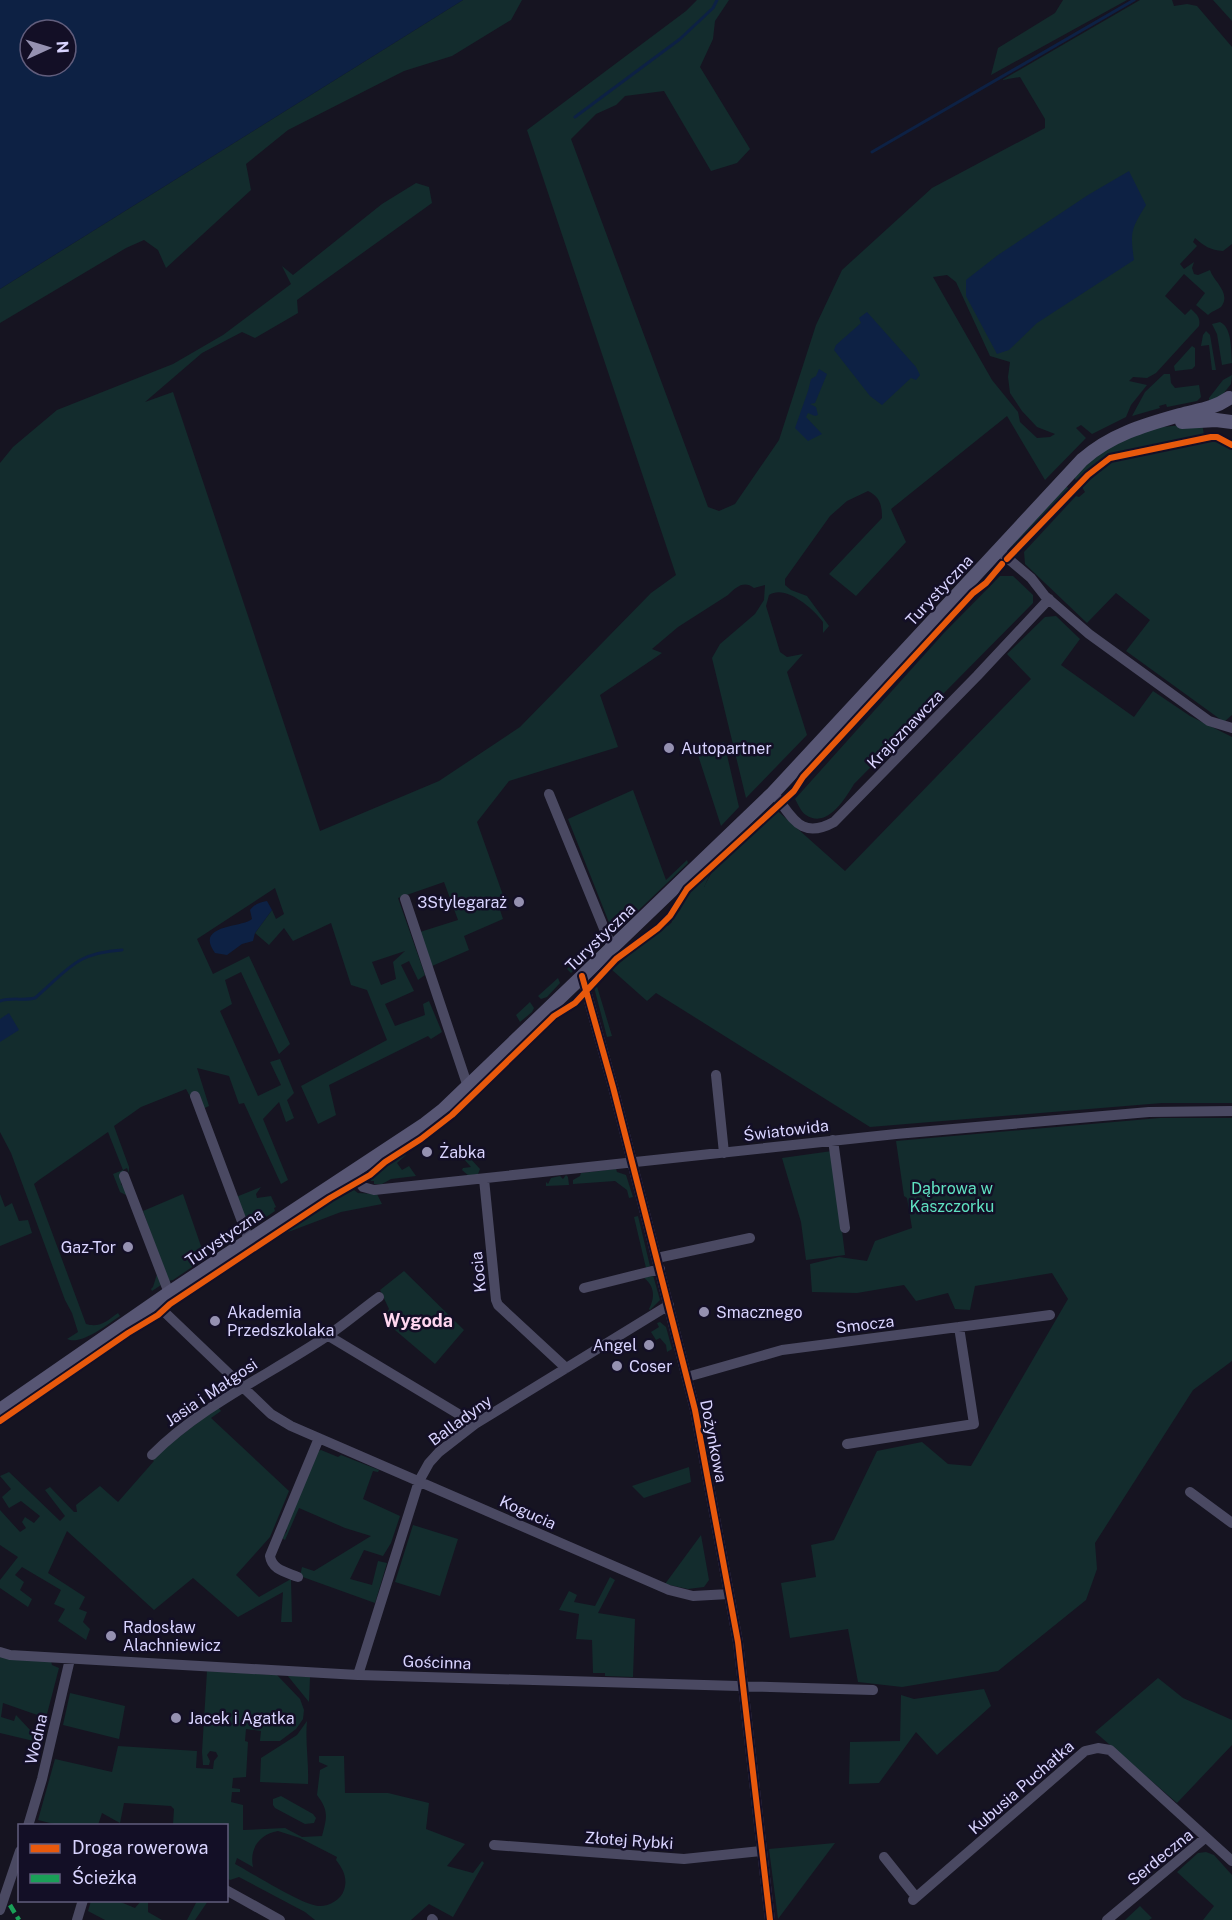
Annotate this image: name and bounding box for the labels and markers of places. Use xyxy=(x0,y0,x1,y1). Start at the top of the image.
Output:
place label: Autopartner xyxy=(681,739,772,758)
marker: Autopartner xyxy=(662,741,676,755)
place label: 3Stylegaraż xyxy=(417,893,507,912)
marker: 3Stylegaraż xyxy=(512,895,526,909)
place label: Żabka xyxy=(439,1142,485,1162)
marker: Żabka xyxy=(420,1145,434,1159)
place label: Gaz-Tor xyxy=(61,1238,116,1257)
marker: Gaz-Tor xyxy=(121,1240,135,1254)
place label: Akademia Przedszkolaka xyxy=(227,1303,334,1340)
place label: Smacznego xyxy=(716,1303,803,1322)
marker: Smacznego xyxy=(697,1305,711,1319)
marker: Akademia Przedszkolaka xyxy=(208,1314,222,1328)
place label: Angel xyxy=(593,1336,637,1355)
marker: Angel xyxy=(642,1338,656,1352)
place label: Coser xyxy=(629,1357,672,1376)
marker: Coser xyxy=(610,1359,624,1373)
place label: Radosław Alachniewicz xyxy=(123,1618,221,1655)
marker: Radosław Alachniewicz xyxy=(104,1629,118,1643)
place label: Jacek i Agatka xyxy=(188,1709,295,1728)
marker: Jacek i Agatka xyxy=(169,1711,183,1725)

